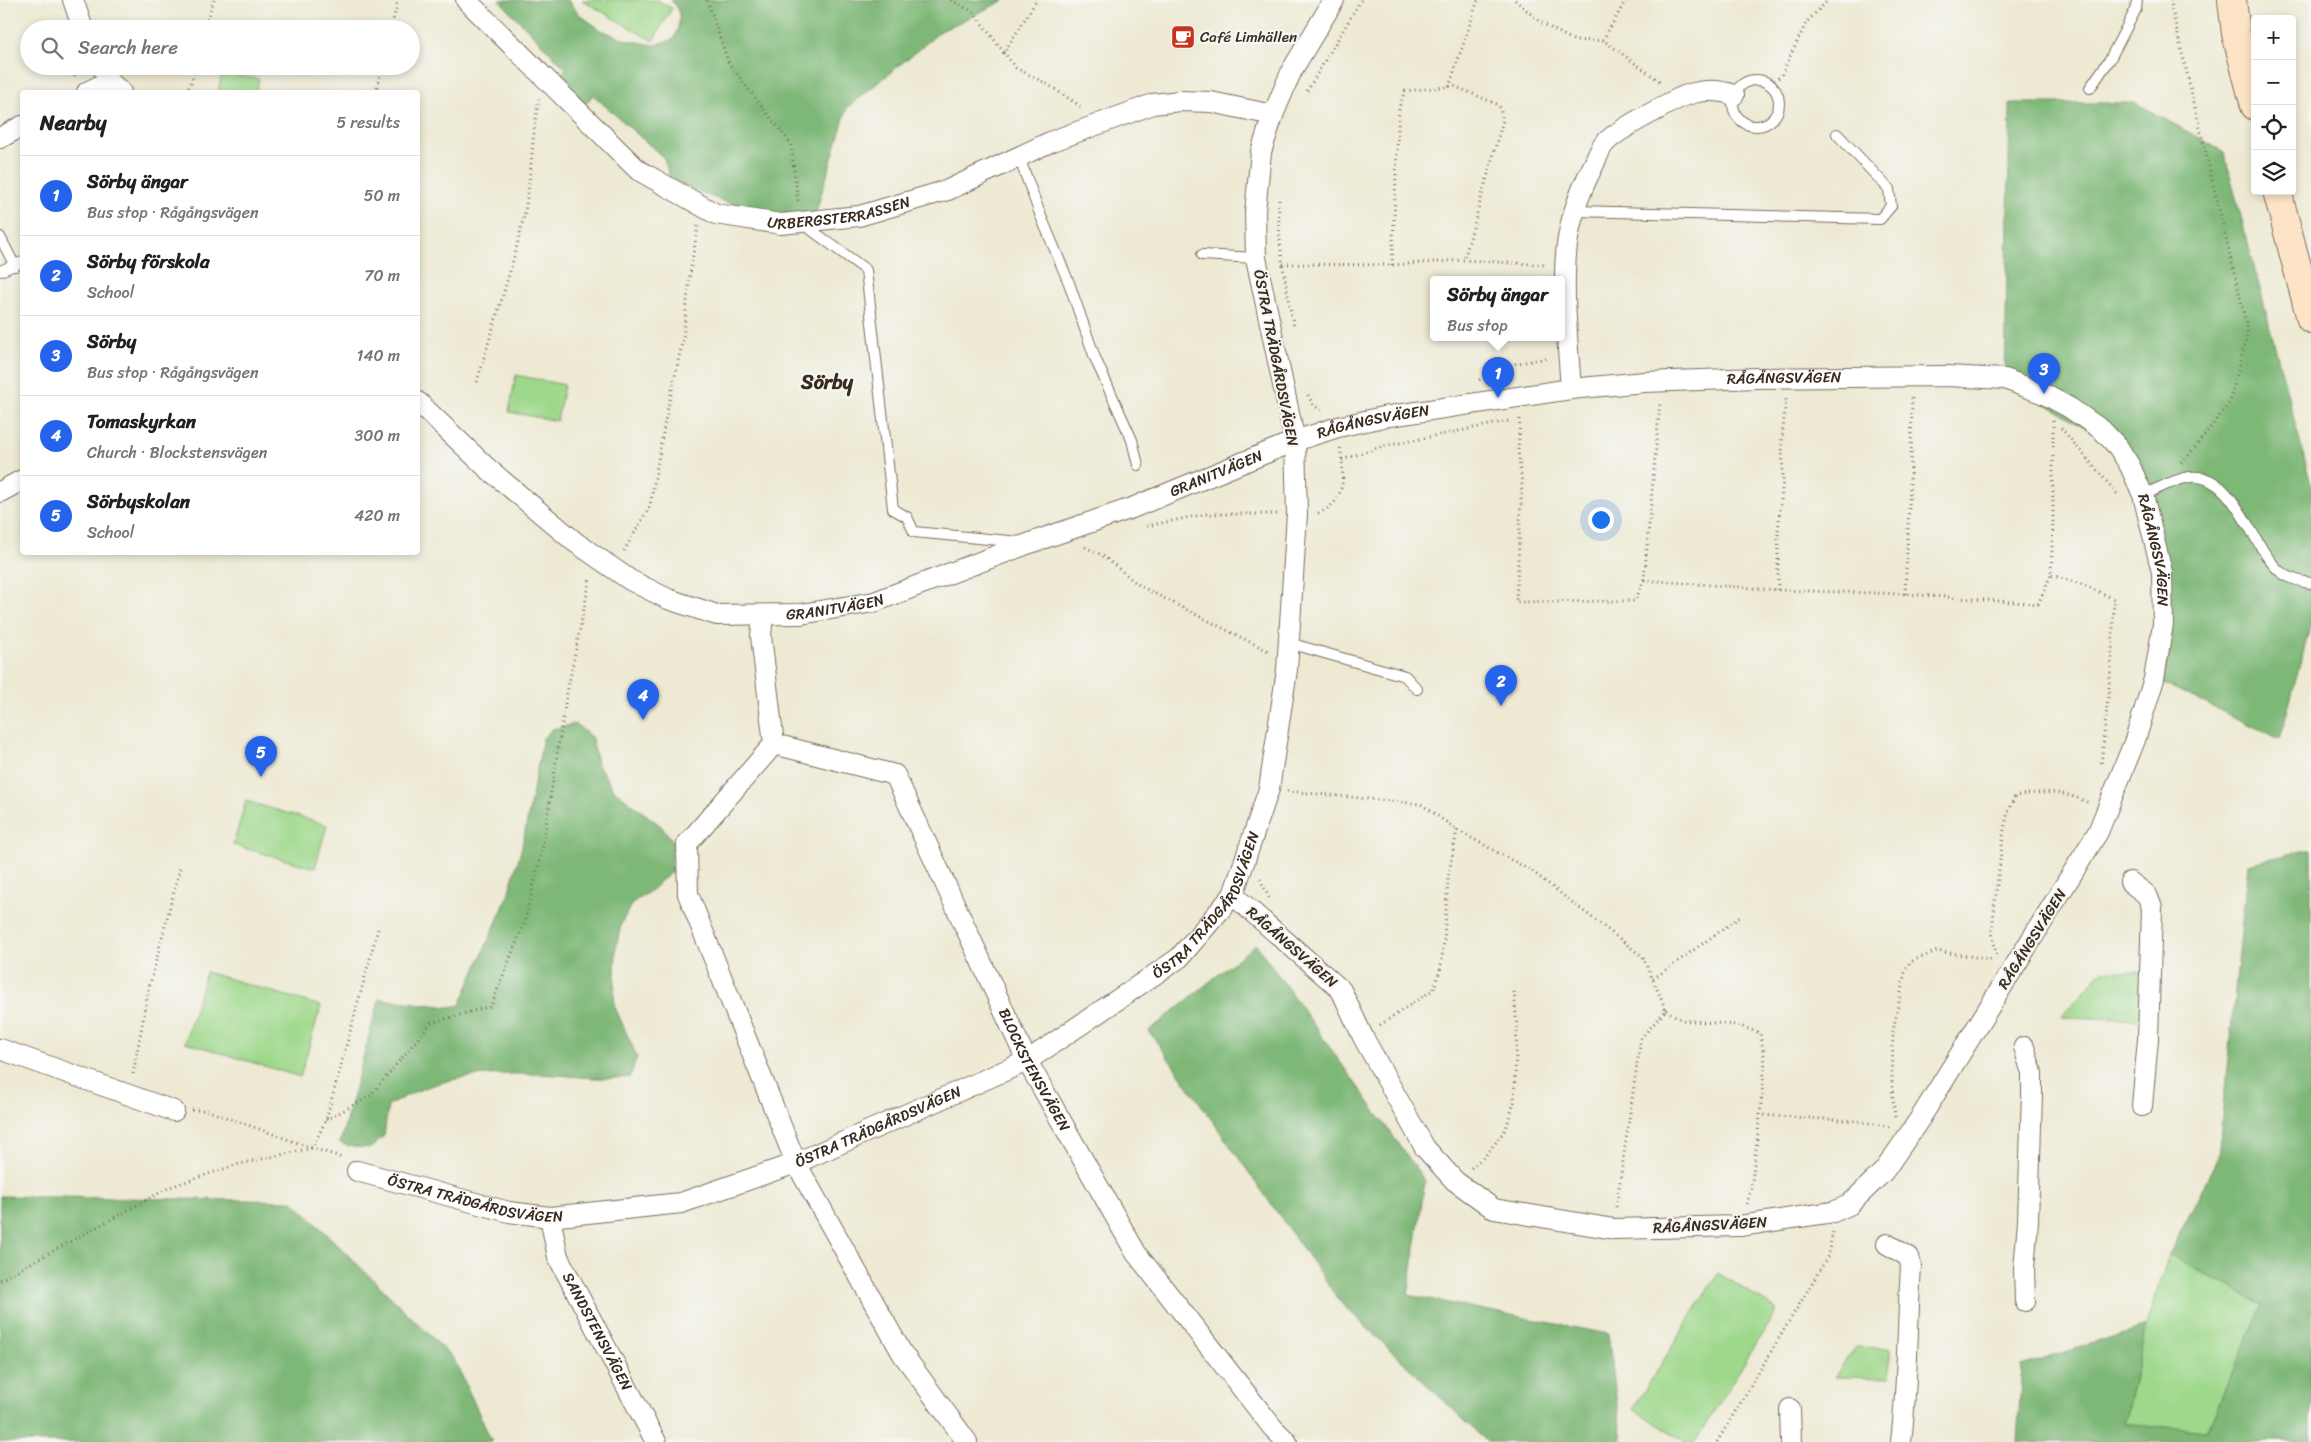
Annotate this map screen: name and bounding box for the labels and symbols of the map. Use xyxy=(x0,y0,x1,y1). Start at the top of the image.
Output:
cafe icon: Café Limhällen xyxy=(1170,24,1196,50)
place label: Café Limhällen xyxy=(1200,24,1297,50)
street label: URBERGSTERRASSEN xyxy=(766,189,914,237)
street label: ÖSTRA TRÄDGÅRDSVÄGEN xyxy=(1246,267,1306,449)
pin: 3 xyxy=(2028,353,2060,394)
pin: 1 xyxy=(1482,357,1514,398)
street label: RÅGÅNGSVÄGEN xyxy=(1726,364,1842,392)
district label: Sörby xyxy=(800,365,854,400)
street label: RÅGÅNGSVÄGEN xyxy=(1313,397,1432,446)
street label: GRANITVÄGEN xyxy=(1166,442,1267,504)
street label: RÅGÅNGSVÄGEN xyxy=(2130,491,2176,607)
your location xyxy=(1588,507,1614,533)
street label: GRANITVÄGEN xyxy=(786,586,889,627)
pin: 2 xyxy=(1485,665,1517,706)
pin: 4 xyxy=(627,679,659,720)
pin: 5 xyxy=(245,736,277,777)
street label: ÖSTRA TRÄDGÅRDSVÄGEN xyxy=(1147,827,1267,986)
street label: RÅGÅNGSVÄGEN xyxy=(1991,883,2074,994)
street label: RÅGÅNGSVÄGEN xyxy=(1240,900,1344,995)
street label: BLOCKSTENSVÄGEN xyxy=(991,1004,1078,1137)
street label: ÖSTRA TRÄDGÅRDSVÄGEN xyxy=(791,1078,966,1175)
street label: ÖSTRA TRÄDGÅRDSVÄGEN xyxy=(385,1167,565,1230)
street label: RÅGÅNGSVÄGEN xyxy=(1652,1209,1768,1241)
street label: SANDSTENSVÄGEN xyxy=(555,1267,640,1396)

